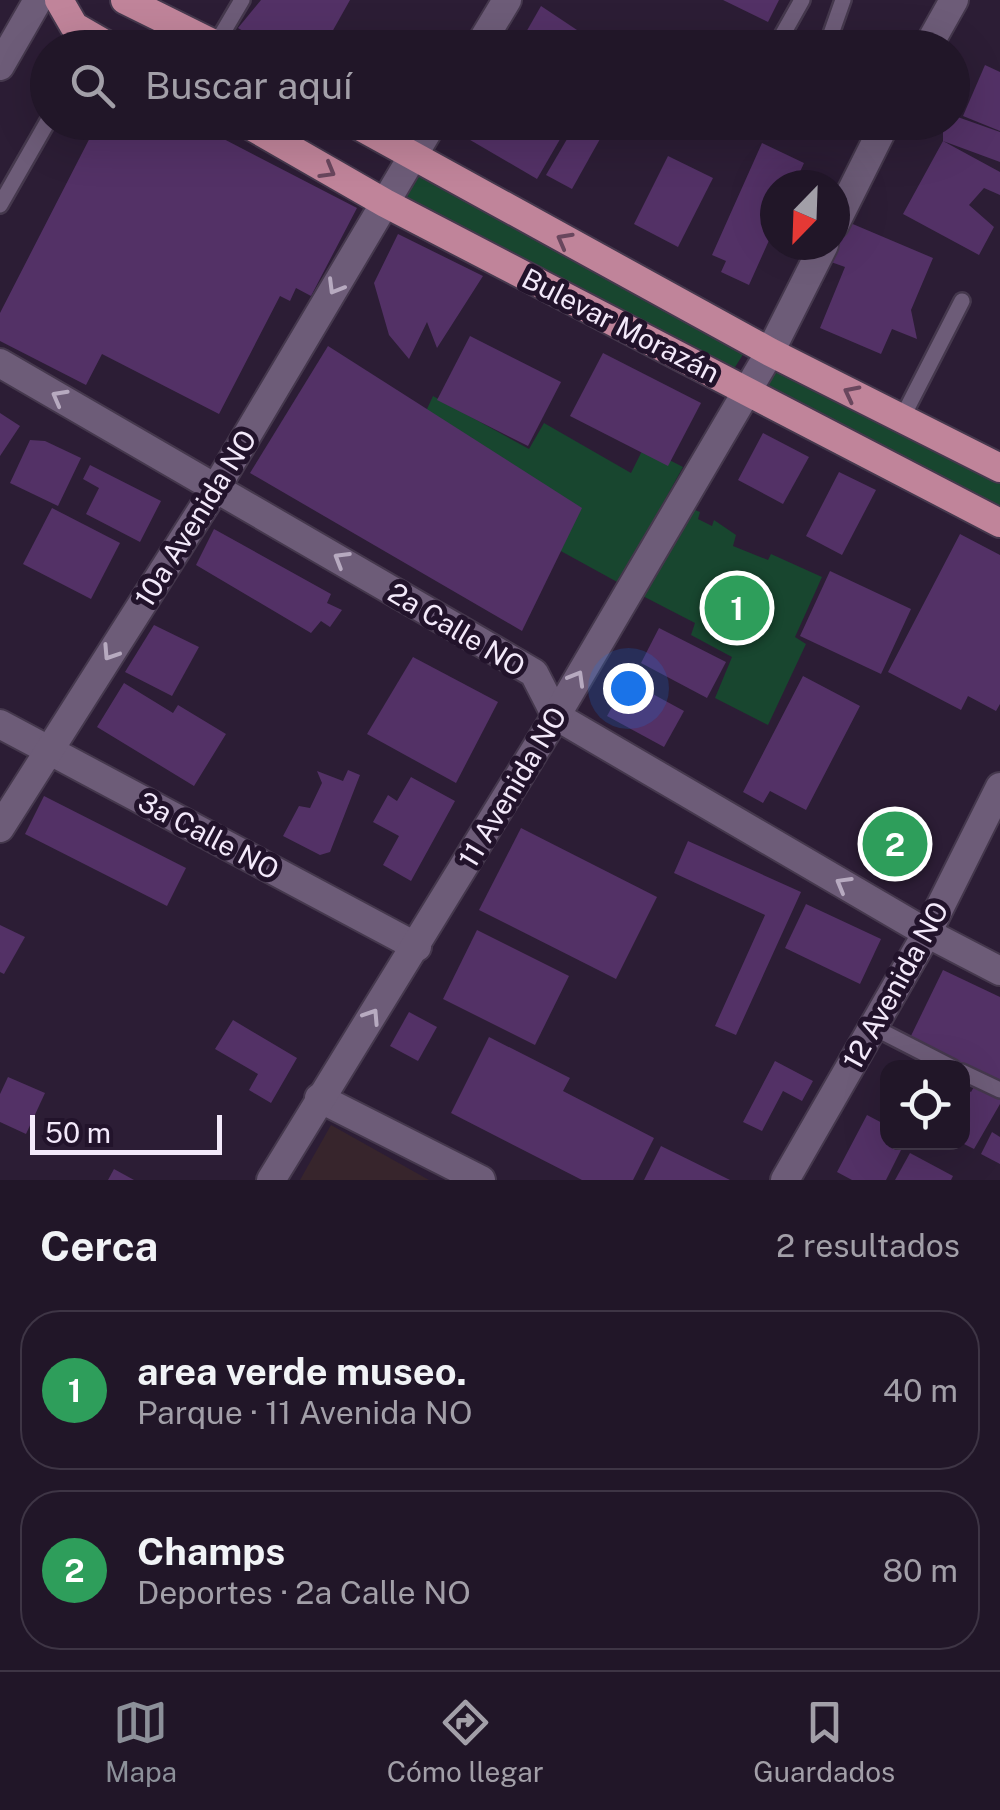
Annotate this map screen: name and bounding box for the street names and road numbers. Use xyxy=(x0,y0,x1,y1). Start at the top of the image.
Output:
street label: Bulevar Morazán xyxy=(517,261,725,389)
street label: 10a Avenida NO xyxy=(127,423,263,613)
street label: 2a Calle NO xyxy=(383,575,531,683)
street label: 11 Avenida NO xyxy=(451,701,573,873)
street label: 3a Calle NO xyxy=(133,784,285,886)
street label: 12 Avenida NO xyxy=(835,895,955,1075)

